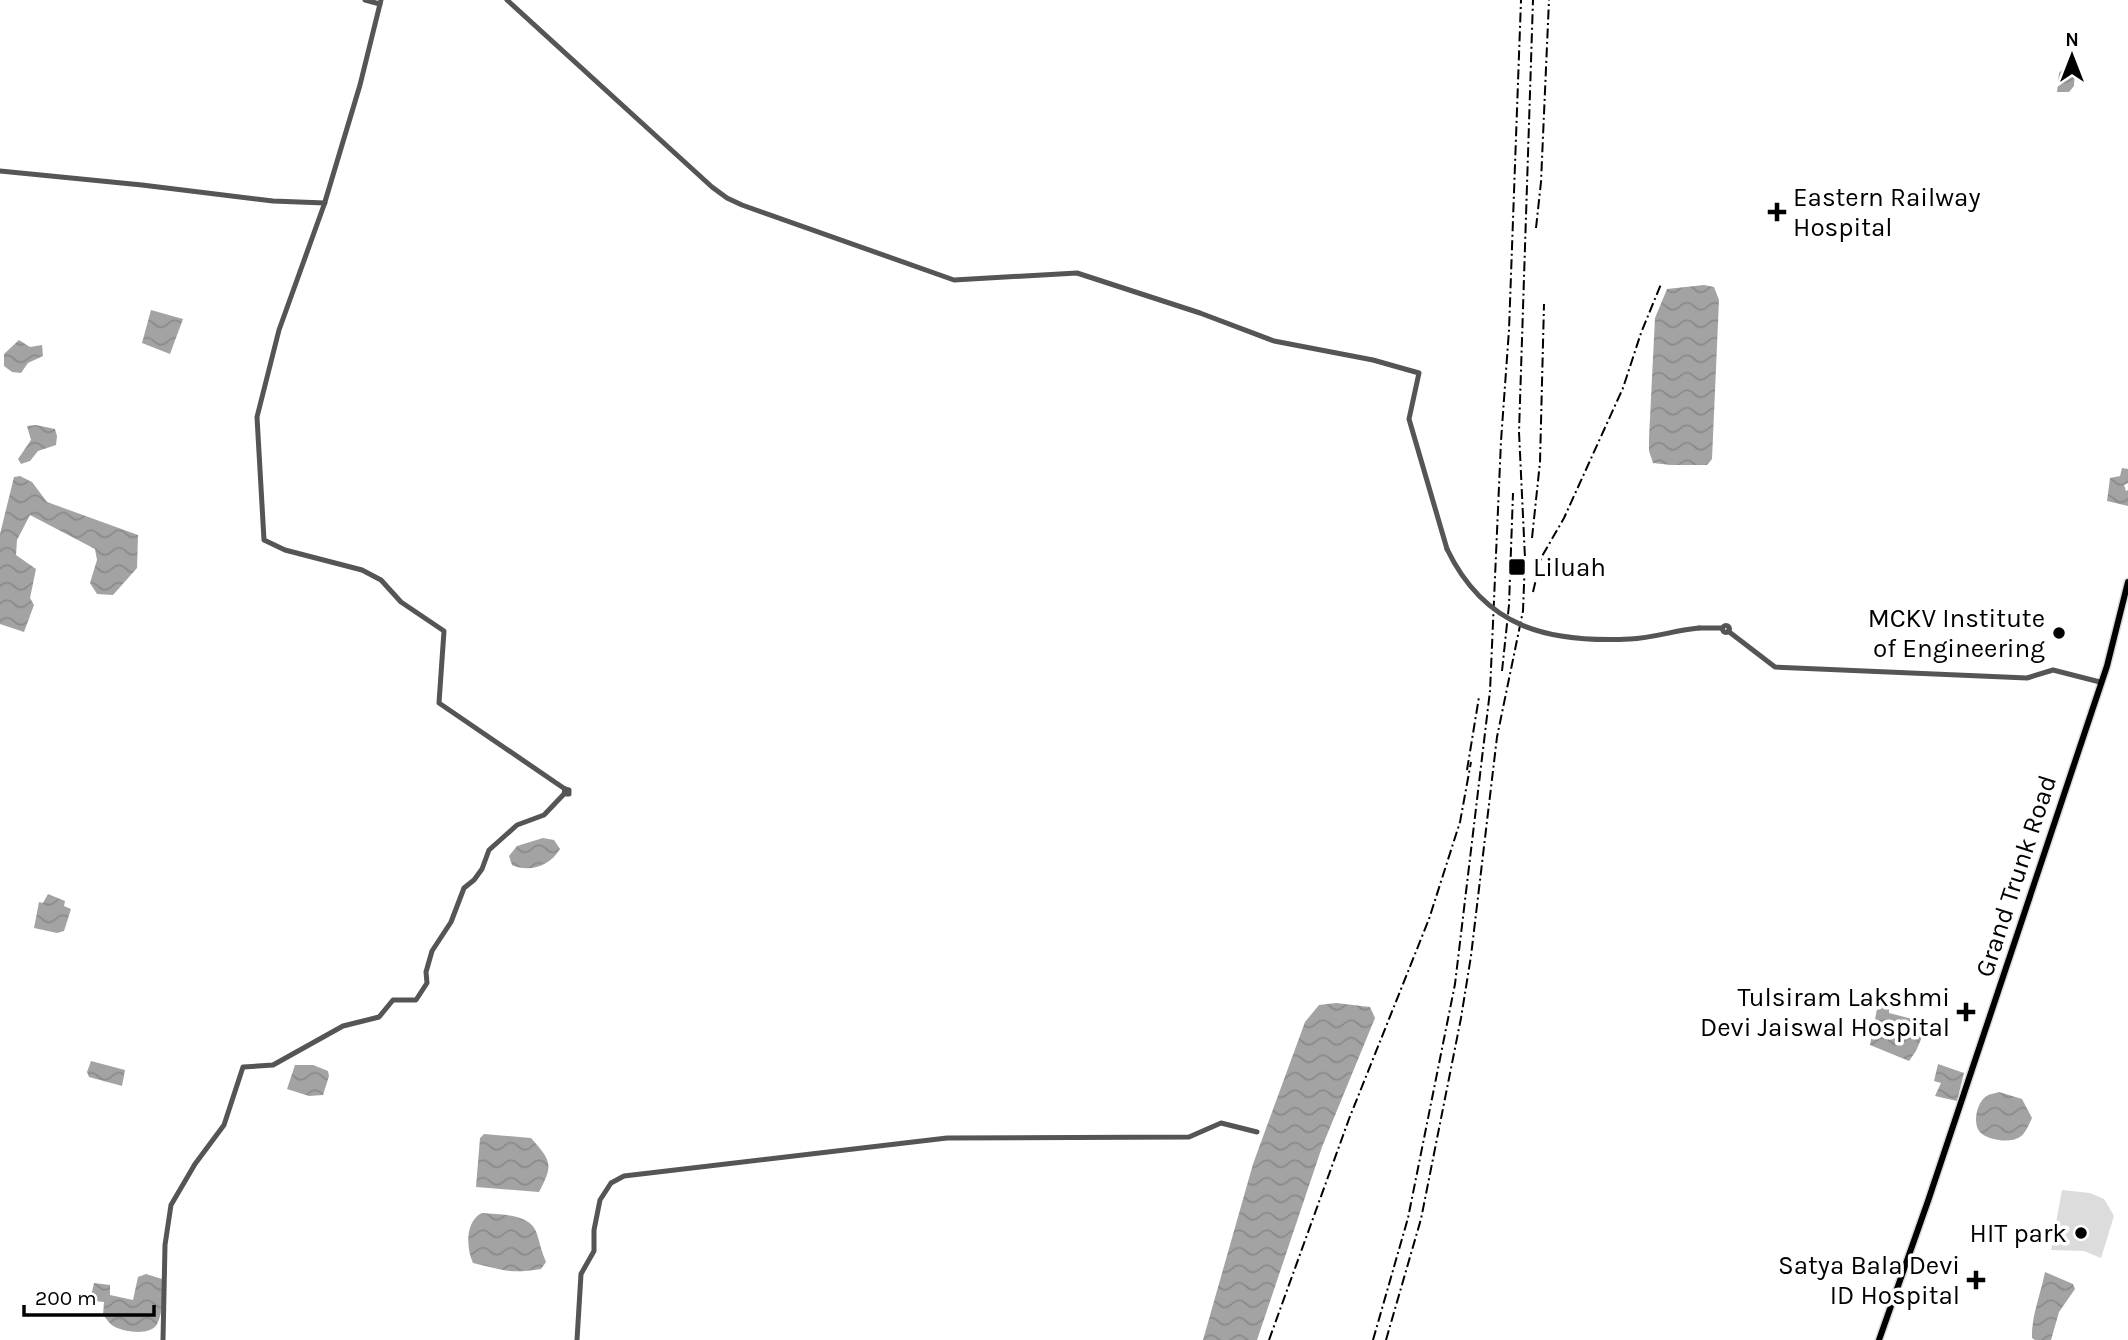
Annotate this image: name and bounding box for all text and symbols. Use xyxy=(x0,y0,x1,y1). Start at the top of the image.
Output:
north arrow xyxy=(2037,21,2107,91)
text: N xyxy=(2065,29,2079,51)
place label: Eastern Railway Hospital xyxy=(1793,182,1981,243)
marker: Eastern Railway Hospital xyxy=(1767,202,1787,222)
place label: Liluah xyxy=(1533,552,1606,583)
marker: Liluah xyxy=(1507,557,1527,577)
place label: MCKV Institute of Engineering xyxy=(1868,603,2045,664)
marker: MCKV Institute of Engineering xyxy=(2051,625,2067,641)
street label: Grand Trunk Road xyxy=(1969,771,2063,981)
place label: Tulsiram Lakshmi Devi Jaiswal Hospital xyxy=(1700,982,1950,1043)
marker: Tulsiram Lakshmi Devi Jaiswal Hospital xyxy=(1956,1002,1976,1022)
place label: HIT park xyxy=(1970,1218,2067,1249)
marker: HIT park xyxy=(2073,1225,2089,1241)
place label: Satya Bala Devi ID Hospital xyxy=(1778,1250,1960,1311)
marker: Satya Bala Devi ID Hospital xyxy=(1966,1270,1986,1290)
scale bar xyxy=(24,1274,154,1318)
text: 200 m xyxy=(35,1286,97,1310)

